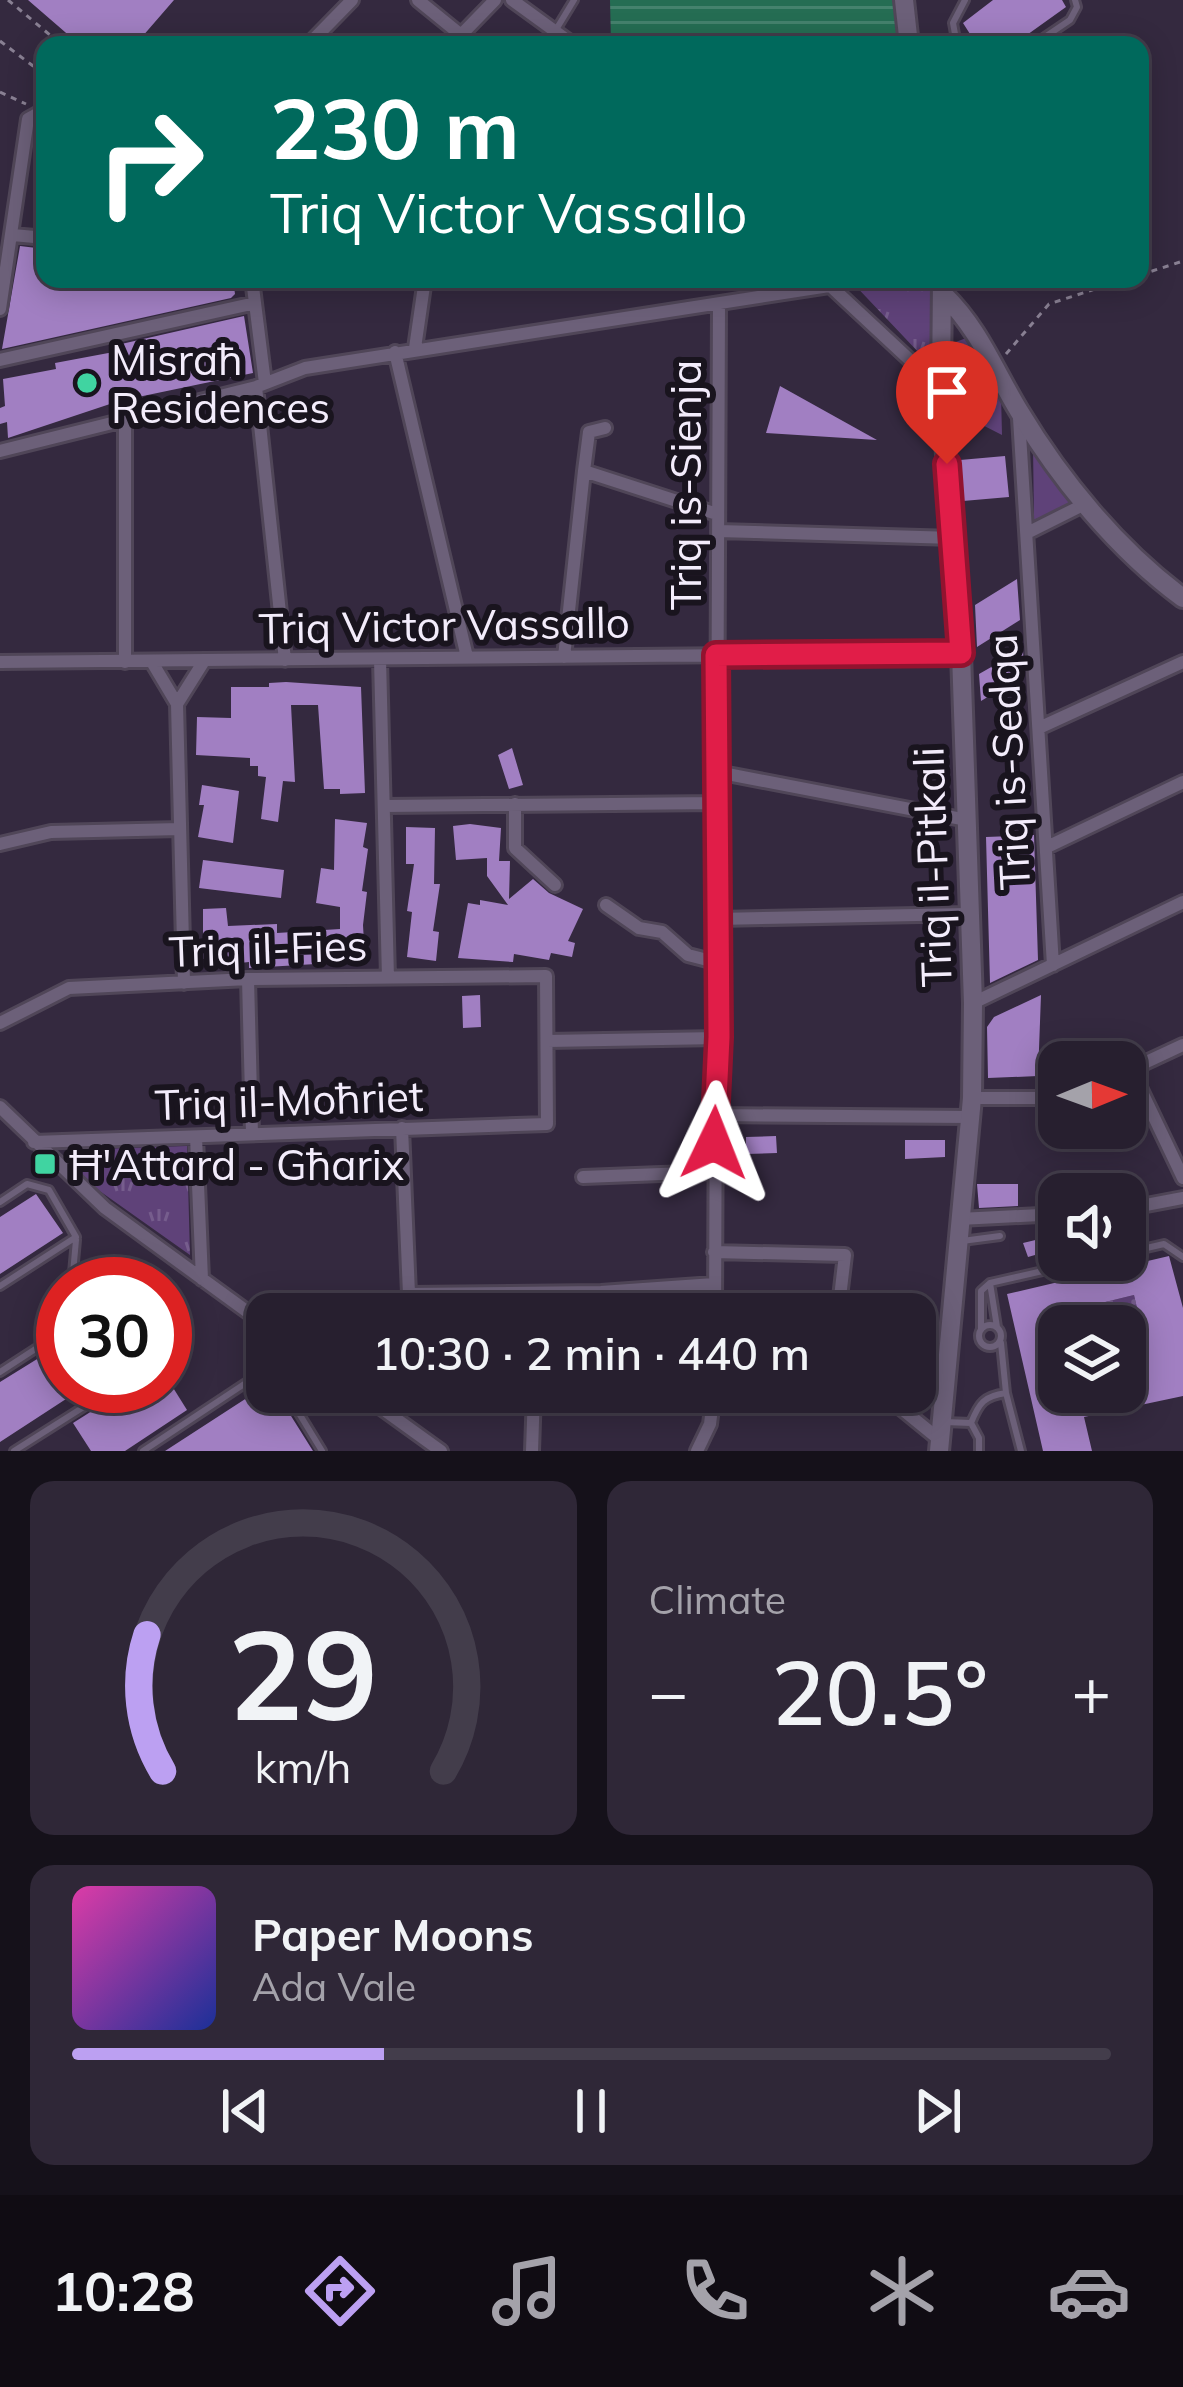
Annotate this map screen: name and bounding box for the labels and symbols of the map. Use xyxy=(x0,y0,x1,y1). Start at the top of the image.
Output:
place label: Misraħ Residences xyxy=(111,333,330,434)
pin xyxy=(896,341,998,464)
street label: Triq is-Sienja xyxy=(659,360,712,610)
marker: Misraħ Residences xyxy=(74,370,100,396)
street label: Triq Victor Vassallo xyxy=(258,595,630,655)
street label: Triq is-Sedqa xyxy=(975,633,1041,891)
street label: Triq il-Pitkali xyxy=(901,746,963,988)
street label: Triq il-Fies xyxy=(168,918,368,978)
north arrow xyxy=(1038,1041,1146,1149)
street label: Triq il-Moħriet xyxy=(154,1069,424,1131)
position arrow xyxy=(651,1080,777,1206)
place label: Ħ'Attard - Għarix xyxy=(69,1138,404,1191)
marker: Ħ'Attard - Għarix xyxy=(32,1151,58,1177)
speed limit sign: 30 xyxy=(36,1257,192,1413)

